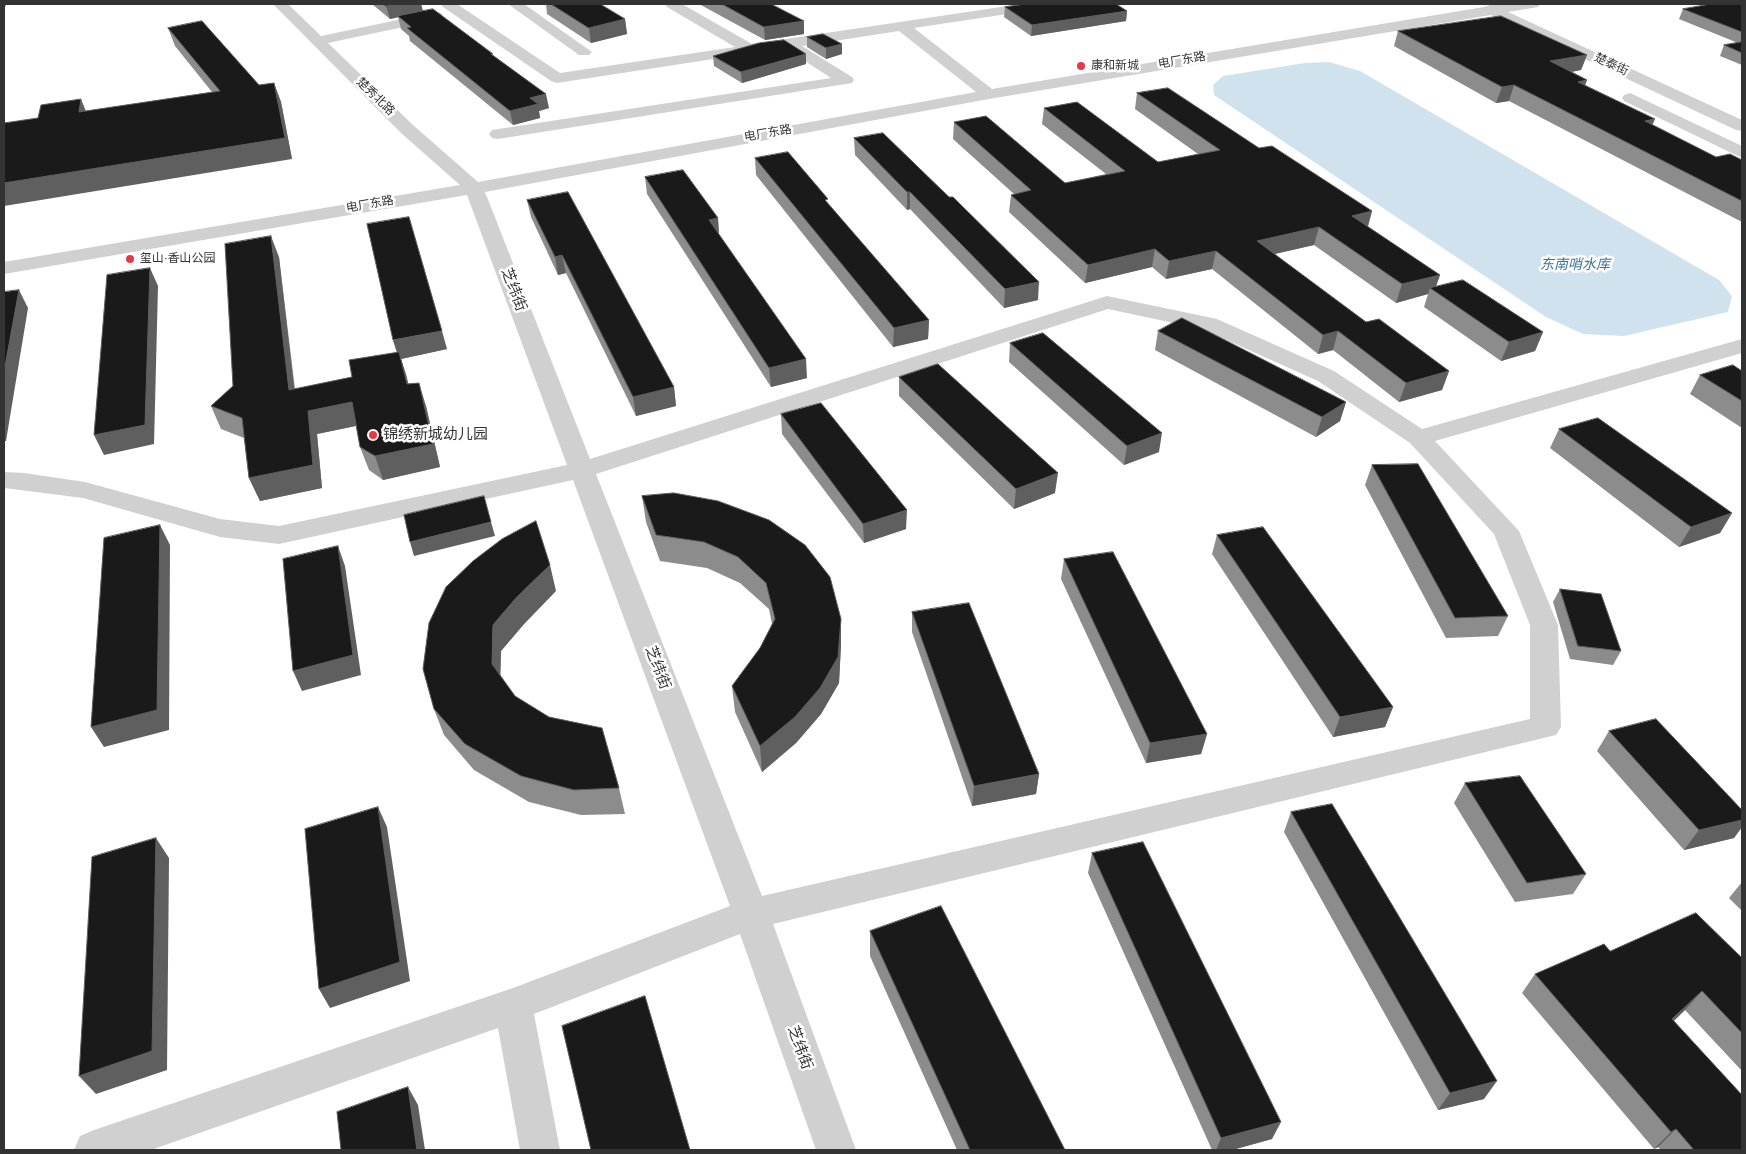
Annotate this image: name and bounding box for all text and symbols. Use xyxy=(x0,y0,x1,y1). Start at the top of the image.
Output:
street label: 电厂东路 xyxy=(1157,50,1207,72)
street label: 楚泰街 xyxy=(1592,51,1630,79)
place label: 康和新城 xyxy=(1091,59,1139,73)
marker: 康和新城 xyxy=(1075,60,1087,72)
street label: 楚秀北路 xyxy=(353,75,397,119)
street label: 电厂东路 xyxy=(743,123,793,145)
street label: 电厂东路 xyxy=(345,194,395,216)
place label: 玺山·香山公园 xyxy=(140,252,216,266)
marker: 玺山·香山公园 xyxy=(124,253,136,265)
water label: 东南哨水库 xyxy=(1540,258,1610,274)
street label: 芝纬街 xyxy=(497,266,529,314)
place label: 锦绣新城幼儿园 xyxy=(383,426,488,444)
marker: 锦绣新城幼儿园 xyxy=(367,429,379,441)
street label: 芝纬街 xyxy=(641,644,673,692)
street label: 芝纬街 xyxy=(783,1024,815,1072)

